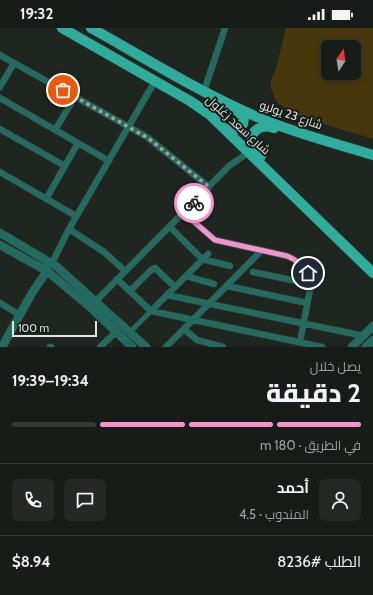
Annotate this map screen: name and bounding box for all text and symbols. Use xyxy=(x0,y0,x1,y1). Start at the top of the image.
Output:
text: 19:32 xyxy=(20,5,53,23)
north arrow xyxy=(321,40,361,80)
map controls xyxy=(321,40,361,80)
pin xyxy=(46,73,80,107)
icon: bag xyxy=(52,79,74,101)
street label: شارع سعد زغلول xyxy=(202,92,274,158)
street label: شارع 23 يوليو xyxy=(258,97,325,133)
courier xyxy=(174,183,214,223)
icon: bike xyxy=(183,192,205,214)
pin xyxy=(291,256,325,290)
icon: home xyxy=(297,262,319,284)
scale bar xyxy=(12,319,97,338)
text: 100 m xyxy=(18,321,49,335)
text: يصل خلال xyxy=(310,358,361,374)
text: 19:34–19:39 xyxy=(12,372,89,390)
text: 2 دقيقة xyxy=(266,377,361,409)
text: في الطريق · 180 m xyxy=(260,437,361,453)
button: phone xyxy=(12,479,54,521)
button: chat xyxy=(64,479,106,521)
text: أحمد xyxy=(277,479,309,497)
button: person xyxy=(319,479,361,521)
text: المندوب · 4.5 xyxy=(239,506,309,522)
text: $8.94 xyxy=(12,553,51,571)
text: الطلب #8236 xyxy=(277,553,361,571)

